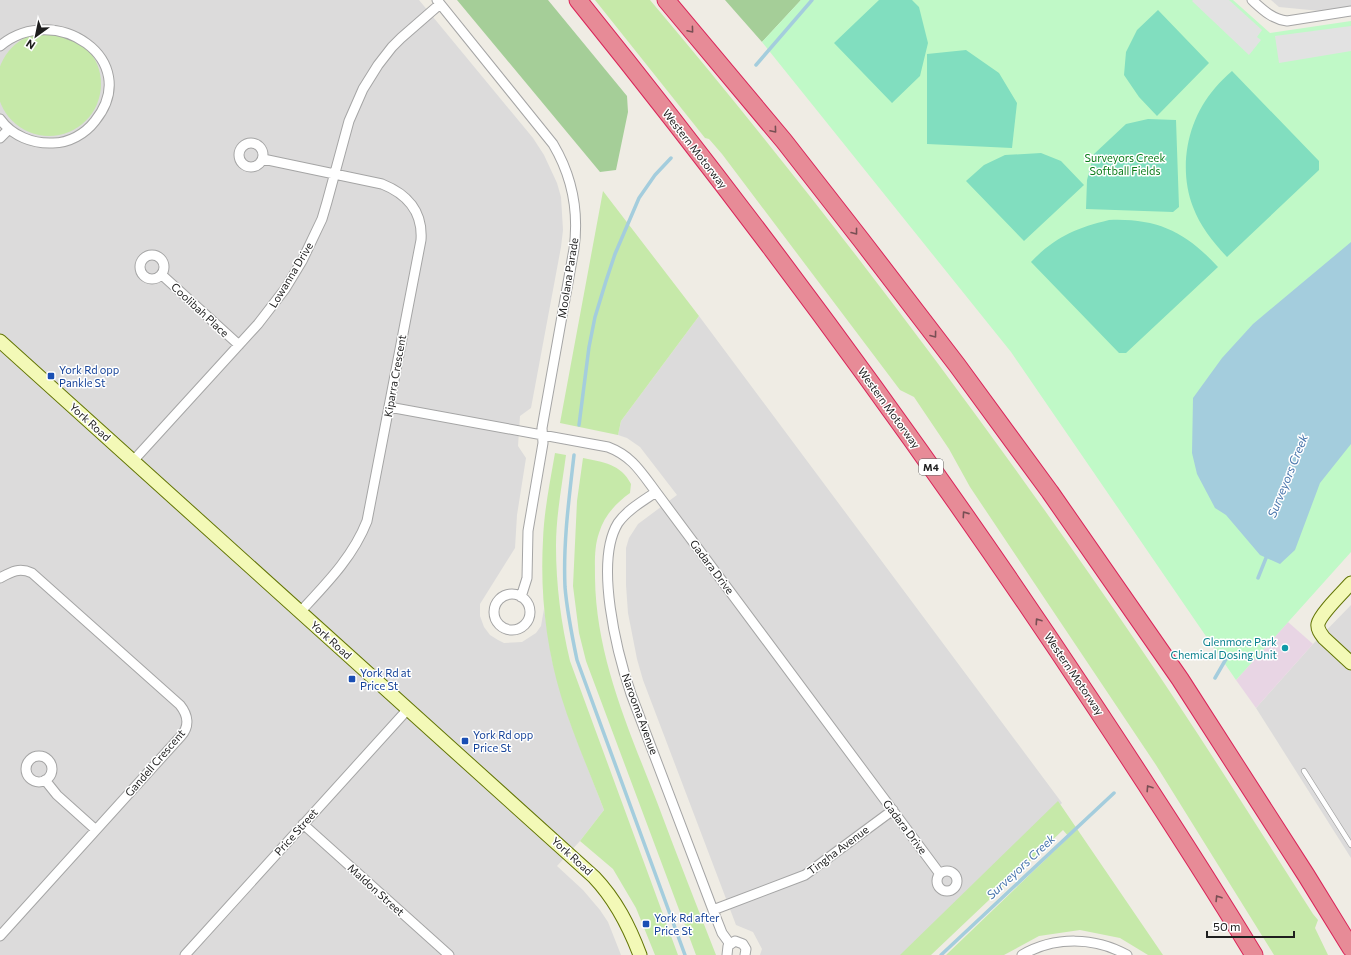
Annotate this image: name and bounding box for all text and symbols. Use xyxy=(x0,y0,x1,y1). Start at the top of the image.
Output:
north arrow xyxy=(16,16,56,56)
one-way arrow xyxy=(687,25,694,32)
text: N xyxy=(23,37,37,53)
street label: Western Motorway xyxy=(661,107,730,191)
one-way arrow xyxy=(770,125,777,132)
park label: Surveyors Creek Softball Fields xyxy=(1085,151,1165,177)
one-way arrow xyxy=(850,227,857,234)
street label: Moolana Parade xyxy=(555,237,580,319)
street label: Lowanna Drive xyxy=(266,239,315,310)
street label: Coolibah Place xyxy=(169,280,232,340)
one-way arrow xyxy=(929,331,937,338)
street label: Kiparra Crescent xyxy=(381,333,408,418)
place label: York Rd opp Pankle St xyxy=(59,363,119,389)
street label: Western Motorway xyxy=(856,365,923,451)
marker: York Rd opp Pankle St xyxy=(46,371,56,381)
street label: York Road xyxy=(67,400,114,443)
water label: Surveyors Creek xyxy=(1264,432,1310,519)
road number: M4 xyxy=(919,459,943,475)
one-way arrow xyxy=(963,512,970,519)
street label: Gadara Drive xyxy=(688,537,737,597)
street label: York Road xyxy=(308,618,355,661)
one-way arrow xyxy=(1036,619,1043,626)
street label: Western Motorway xyxy=(1042,630,1107,718)
place label: Glenmore Park Chemical Dosing Unit xyxy=(1170,635,1277,661)
marker: Glenmore Park Chemical Dosing Unit xyxy=(1280,643,1290,653)
place label: York Rd at Price St xyxy=(360,666,411,692)
street label: Narooma Avenue xyxy=(620,671,661,756)
marker: York Rd at Price St xyxy=(347,674,357,684)
street label: Gandell Crescent xyxy=(122,726,188,799)
place label: York Rd opp Price St xyxy=(473,728,533,754)
marker: York Rd opp Price St xyxy=(460,736,470,746)
one-way arrow xyxy=(1146,785,1154,792)
street label: Gadara Drive xyxy=(881,797,930,857)
street label: Price Street xyxy=(271,805,320,858)
street label: Tingha Avenue xyxy=(805,822,871,877)
water label: Surveyors Creek xyxy=(983,831,1058,902)
street label: York Road xyxy=(549,834,596,877)
street label: Maldon Street xyxy=(345,861,408,919)
one-way arrow xyxy=(1216,895,1223,902)
place label: York Rd after Price St xyxy=(654,911,720,937)
scale bar xyxy=(1207,913,1294,939)
marker: York Rd after Price St xyxy=(641,919,651,929)
text: 50 m xyxy=(1213,919,1241,933)

